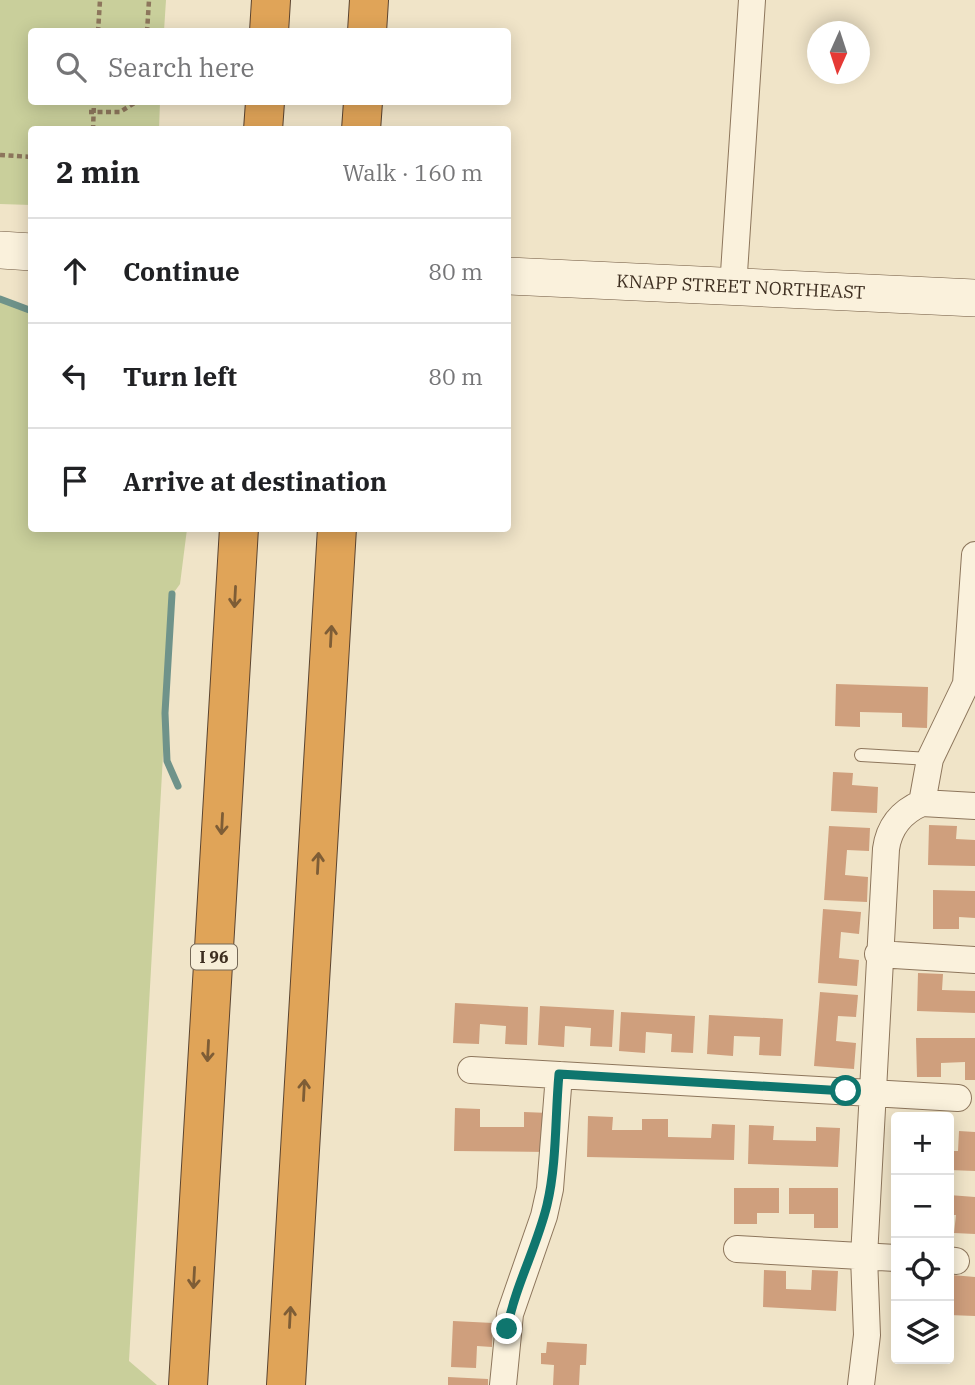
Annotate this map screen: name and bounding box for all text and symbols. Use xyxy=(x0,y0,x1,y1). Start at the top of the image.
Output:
north arrow xyxy=(807,21,870,84)
search box xyxy=(28,28,511,105)
icon: search xyxy=(52,48,90,86)
text: Search here xyxy=(108,50,254,84)
text: 2 min xyxy=(56,152,140,191)
text: Walk · 160 m xyxy=(342,157,483,187)
icon: ahead xyxy=(56,252,94,290)
text: Continue xyxy=(123,254,240,288)
text: 80 m xyxy=(428,256,483,286)
street label: KNAPP STREET NORTHEAST xyxy=(616,269,866,304)
icon: left xyxy=(56,357,94,395)
text: Turn left xyxy=(123,359,237,393)
text: 80 m xyxy=(428,361,483,391)
icon: arrive xyxy=(56,462,94,500)
text: Arrive at destination xyxy=(123,464,387,498)
one-way arrow xyxy=(229,585,242,608)
one-way arrow xyxy=(325,625,338,647)
one-way arrow xyxy=(215,812,228,834)
one-way arrow xyxy=(311,851,324,874)
road number: I 96 xyxy=(191,945,237,970)
one-way arrow xyxy=(201,1039,214,1062)
route start xyxy=(830,1075,861,1106)
one-way arrow xyxy=(298,1079,311,1102)
map controls xyxy=(891,1112,954,1364)
button: + xyxy=(891,1112,954,1175)
button: − xyxy=(891,1175,954,1238)
button: locate xyxy=(891,1238,954,1301)
one-way arrow xyxy=(188,1266,201,1289)
button: layers xyxy=(891,1301,954,1364)
one-way arrow xyxy=(284,1306,297,1329)
route end xyxy=(491,1313,522,1344)

